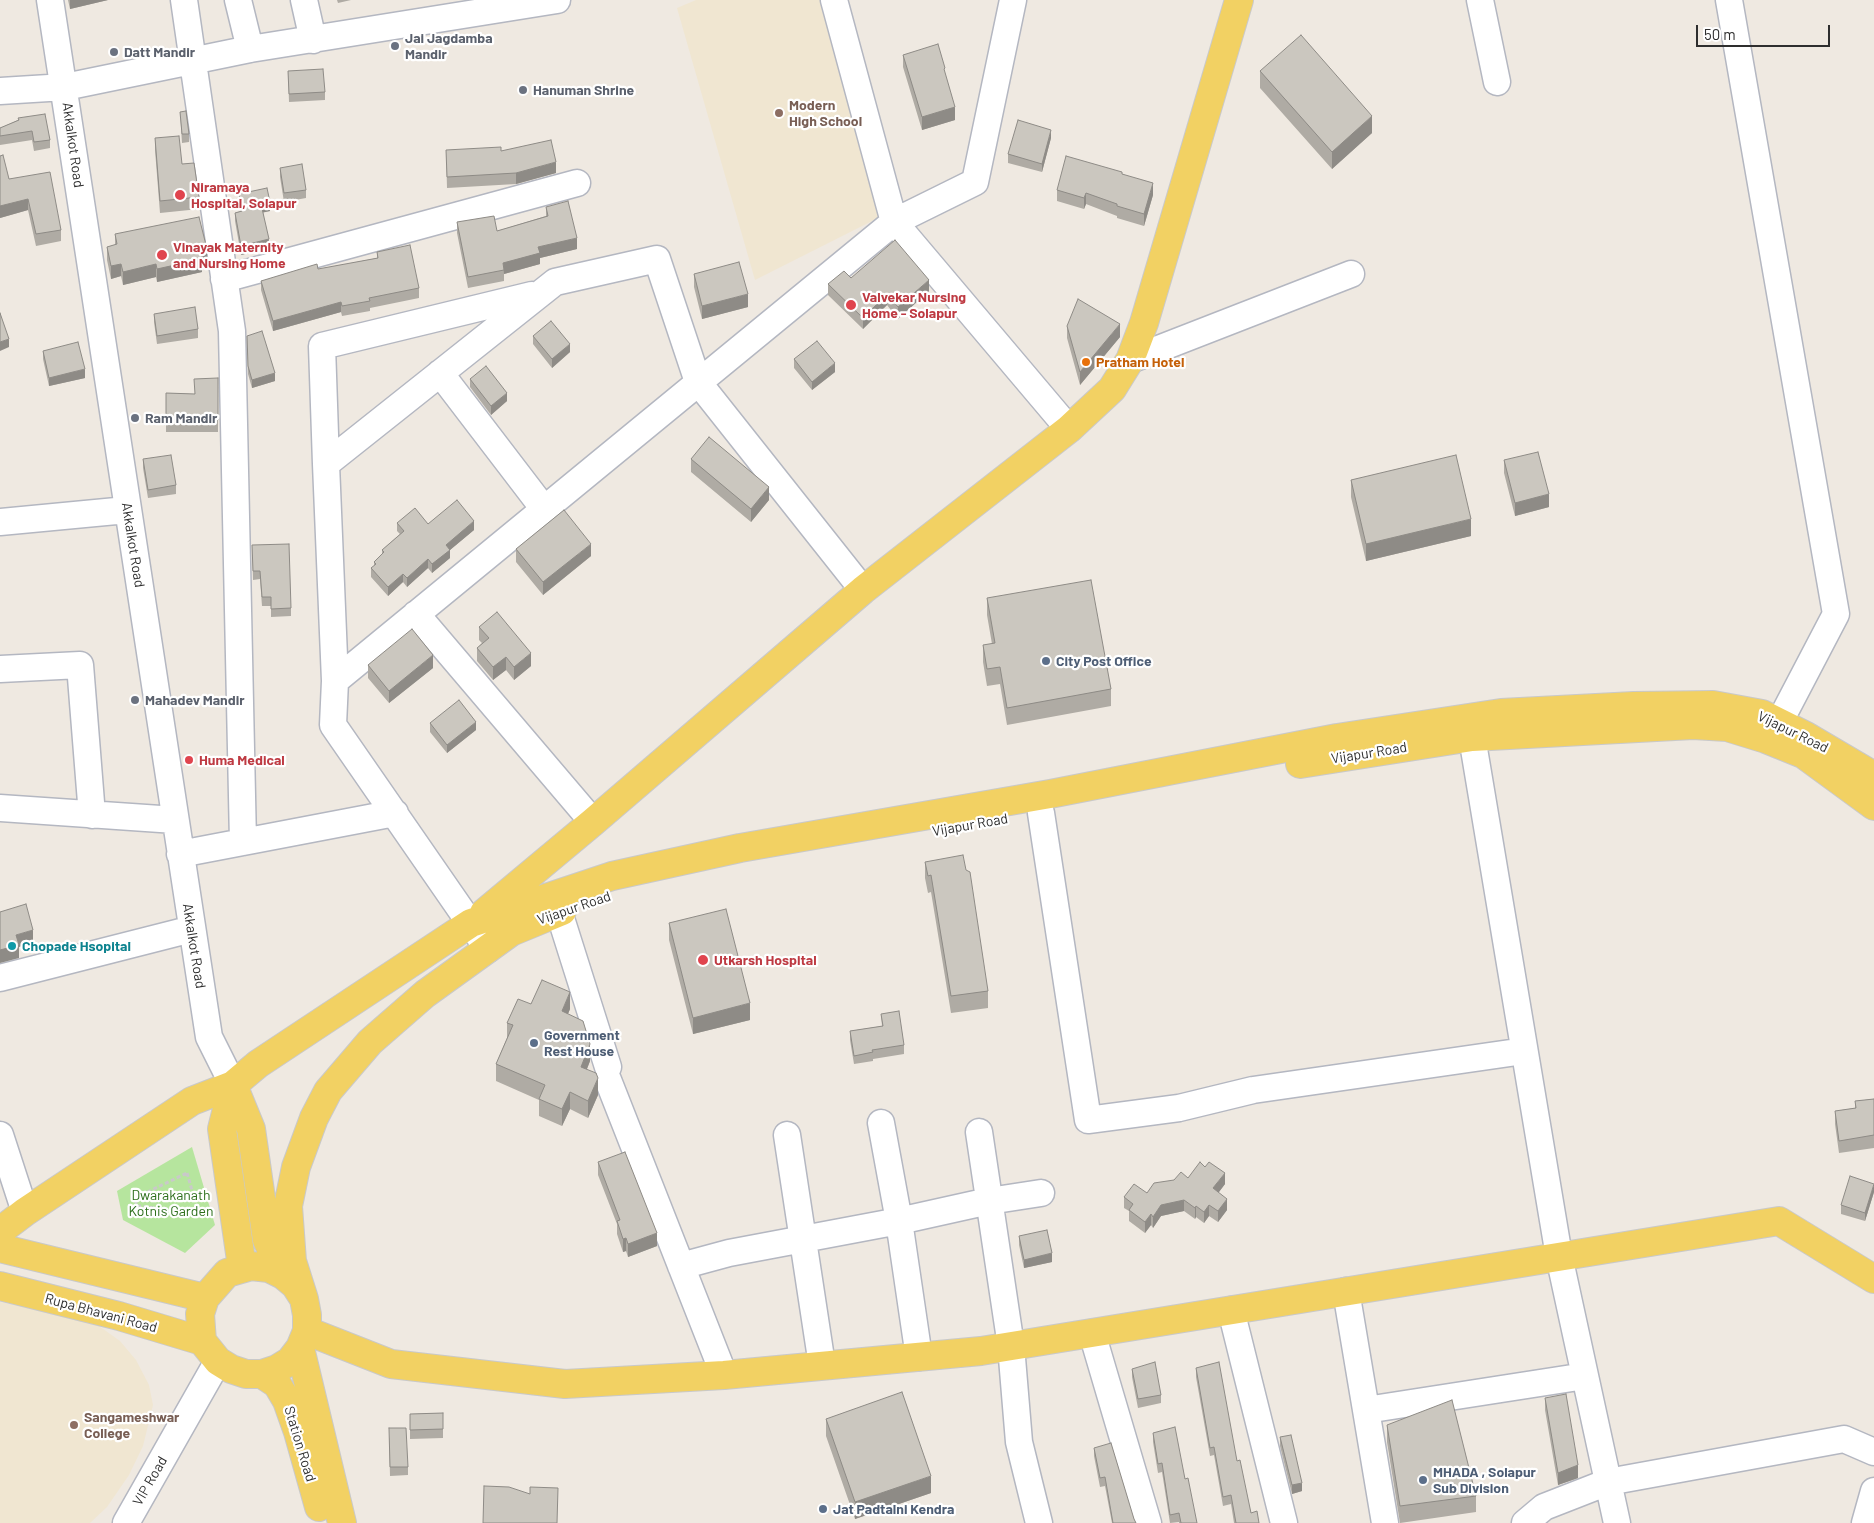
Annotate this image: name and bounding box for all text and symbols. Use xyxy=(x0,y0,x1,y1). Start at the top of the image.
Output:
scale bar xyxy=(1699,15,1833,47)
text: 50 m xyxy=(1704,25,1736,43)
place label: Jai Jagdamba Mandir xyxy=(405,30,493,62)
marker: Jai Jagdamba Mandir xyxy=(389,40,401,52)
place label: Datt Mandir xyxy=(124,44,195,60)
marker: Datt Mandir xyxy=(108,46,120,58)
place label: Hanuman Shrine xyxy=(533,82,634,98)
marker: Hanuman Shrine xyxy=(517,84,529,96)
place label: Modern High School xyxy=(789,97,862,130)
street label: Akkalkot Road xyxy=(59,101,87,189)
marker: Modern High School xyxy=(773,107,785,119)
place label: Niramaya Hospital, Solapur xyxy=(191,179,297,212)
marker: Niramaya Hospital, Solapur xyxy=(173,188,187,202)
place label: Vinayak Maternity and Nursing Home xyxy=(173,239,286,272)
marker: Vinayak Maternity and Nursing Home xyxy=(155,248,169,262)
place label: Valvekar Nursing Home - Solapur xyxy=(862,289,966,322)
marker: Valvekar Nursing Home - Solapur xyxy=(844,298,858,312)
place label: Pratham Hotel xyxy=(1096,354,1184,370)
marker: Pratham Hotel xyxy=(1080,356,1092,368)
place label: Ram Mandir xyxy=(145,410,217,426)
marker: Ram Mandir xyxy=(129,412,141,424)
street label: Akkalkot Road xyxy=(118,501,148,589)
place label: City Post Office xyxy=(1056,653,1152,669)
marker: City Post Office xyxy=(1040,655,1052,667)
place label: Mahadev Mandir xyxy=(145,692,245,708)
marker: Mahadev Mandir xyxy=(129,694,141,706)
street label: Vijapur Road xyxy=(1755,708,1831,756)
street label: Vijapur Road xyxy=(1330,739,1408,767)
place label: Huma Medical xyxy=(199,752,285,768)
marker: Huma Medical xyxy=(183,754,195,766)
street label: Vijapur Road xyxy=(931,810,1009,840)
street label: Vijapur Road xyxy=(535,888,613,928)
street label: Akkalkot Road xyxy=(179,902,209,990)
place label: Chopade Hsopital xyxy=(22,938,131,954)
marker: Chopade Hsopital xyxy=(6,940,18,952)
place label: Utkarsh Hospital xyxy=(714,952,817,968)
marker: Utkarsh Hospital xyxy=(696,953,710,967)
place label: Government Rest House xyxy=(544,1027,620,1060)
marker: Government Rest House xyxy=(528,1037,540,1049)
park label: Dwarakanath Kotnis Garden xyxy=(129,1187,213,1220)
street label: Rupa Bhavani Road xyxy=(43,1290,159,1336)
street label: Station Road xyxy=(281,1404,319,1484)
place label: Sangameshwar College xyxy=(84,1409,179,1441)
marker: Sangameshwar College xyxy=(68,1419,80,1431)
street label: VIP Road xyxy=(129,1453,171,1509)
place label: MHADA , Solapur Sub Division xyxy=(1433,1464,1536,1496)
marker: MHADA , Solapur Sub Division xyxy=(1417,1474,1429,1486)
place label: Jat Padtalni Kendra xyxy=(833,1501,954,1517)
marker: Jat Padtalni Kendra xyxy=(817,1503,829,1515)

